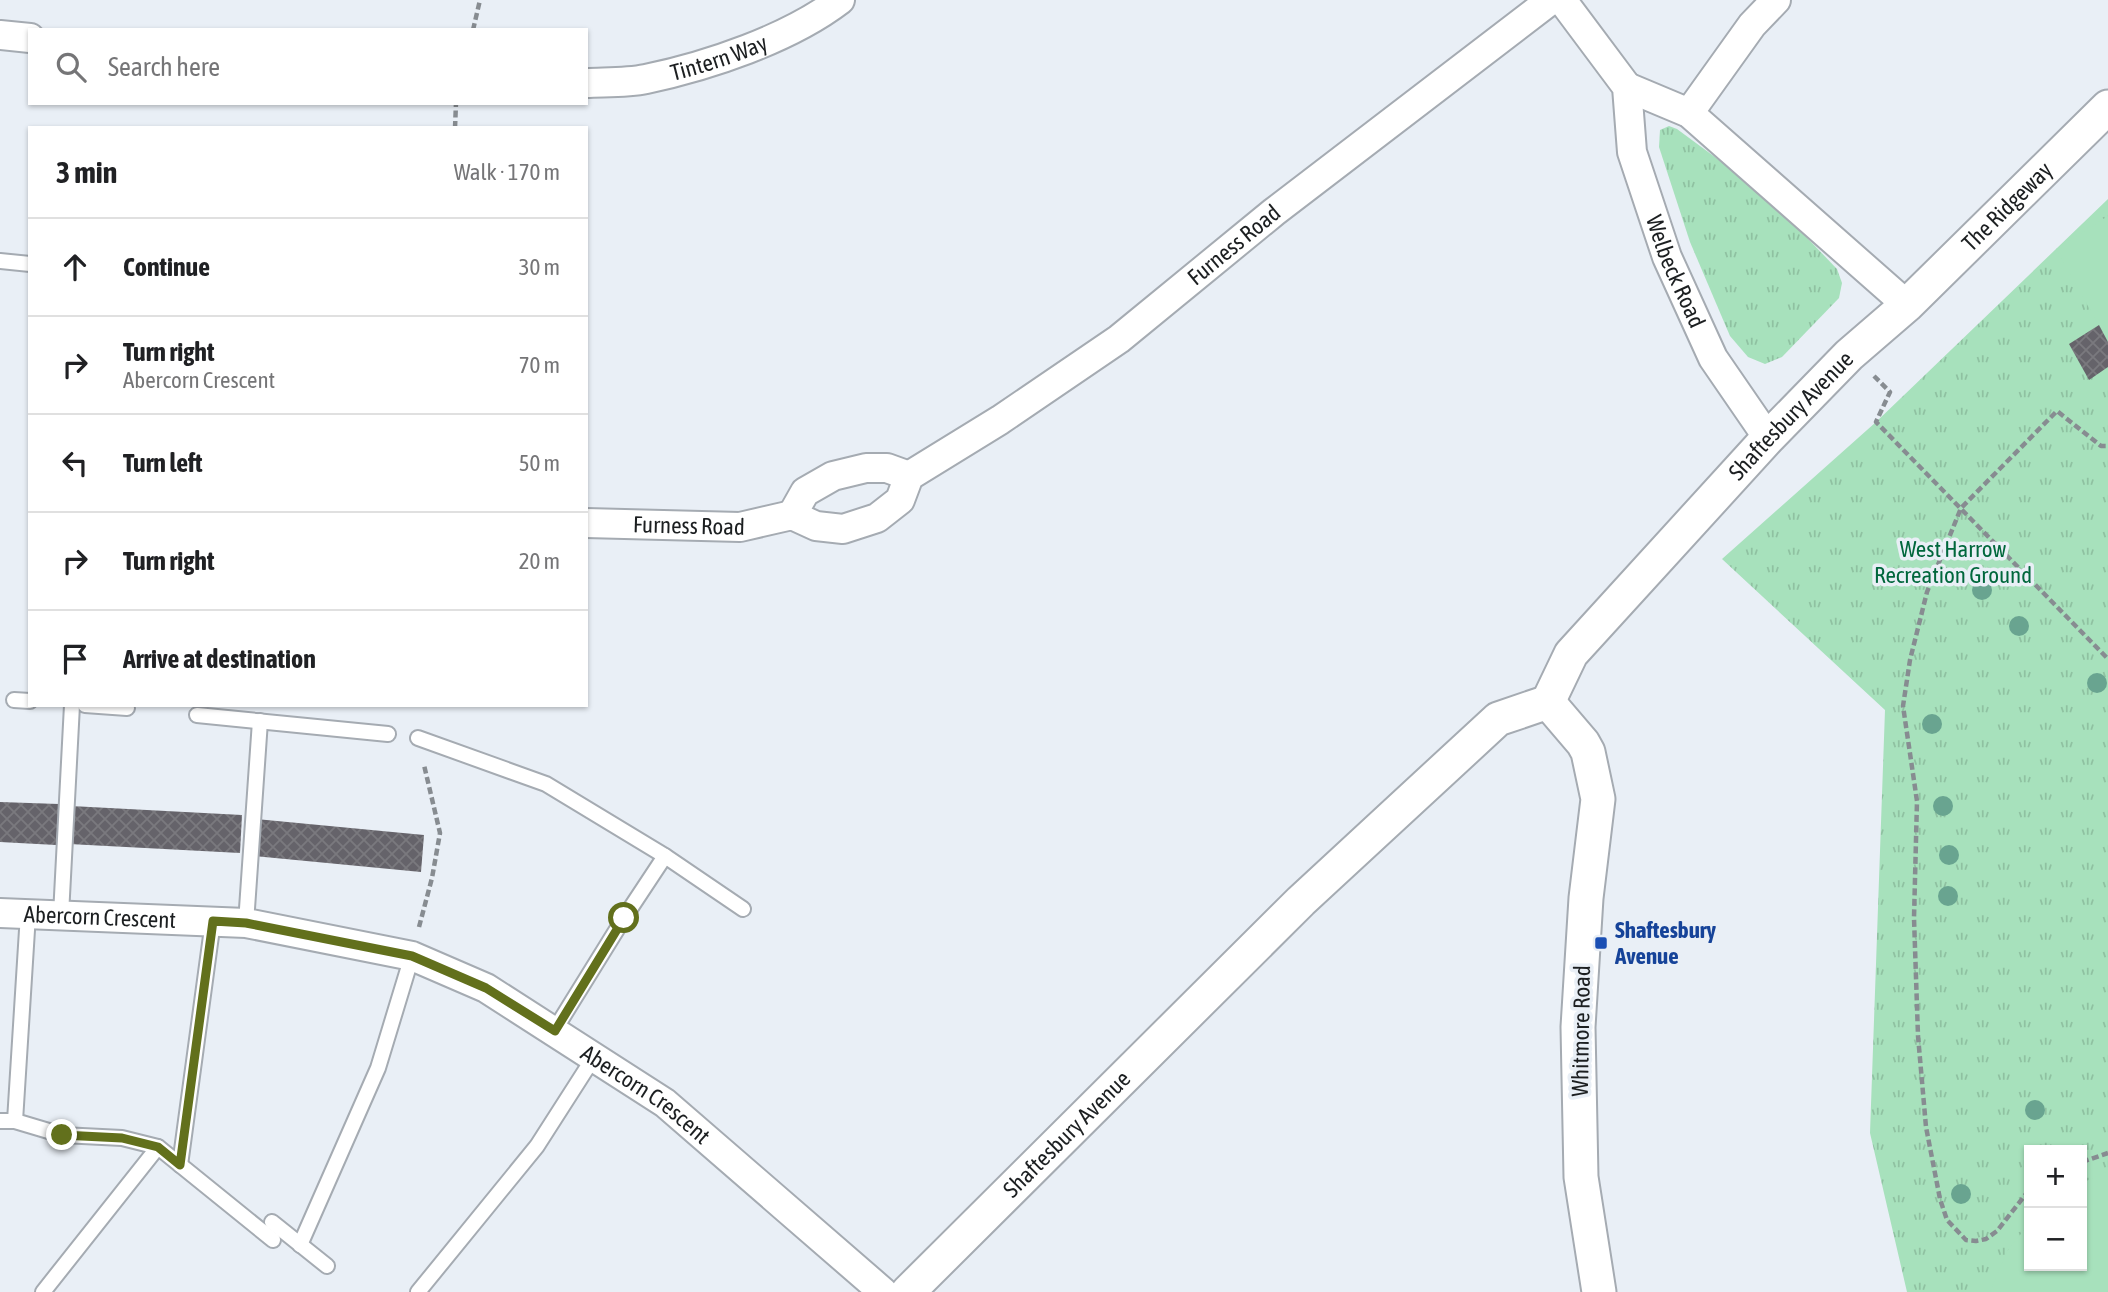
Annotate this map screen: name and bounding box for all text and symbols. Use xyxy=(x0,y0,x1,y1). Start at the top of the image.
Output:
search box xyxy=(28,28,588,105)
street label: Tintern Way xyxy=(668,30,771,86)
icon: search xyxy=(52,48,90,86)
text: Search here xyxy=(108,52,220,82)
text: 3 min xyxy=(56,155,117,189)
street label: The Ridgeway xyxy=(1957,157,2057,256)
text: Walk · 170 m xyxy=(454,159,560,185)
street label: Furness Road xyxy=(1182,199,1285,290)
street label: Welbeck Road xyxy=(1641,212,1710,332)
icon: ahead xyxy=(56,248,94,286)
text: Continue xyxy=(123,252,210,282)
text: 30 m xyxy=(519,254,560,280)
text: Turn right xyxy=(123,337,214,367)
icon: right xyxy=(56,346,94,384)
street label: Shaftesbury Avenue xyxy=(1723,346,1858,485)
text: 70 m xyxy=(519,352,560,378)
text: Abercorn Crescent xyxy=(123,367,275,393)
icon: left xyxy=(56,444,94,482)
text: Turn left xyxy=(123,448,203,478)
text: 50 m xyxy=(519,450,560,476)
street label: Furness Road xyxy=(633,511,745,540)
park label: West Harrow Recreation Ground xyxy=(1874,536,2032,588)
icon: right xyxy=(56,542,94,580)
text: Turn right xyxy=(123,546,214,576)
text: 20 m xyxy=(519,548,560,574)
icon: arrive xyxy=(56,640,94,678)
text: Arrive at destination xyxy=(123,644,316,674)
street label: Abercorn Crescent xyxy=(23,901,177,933)
route start xyxy=(608,902,639,933)
place label: Shaftesbury Avenue xyxy=(1614,917,1717,969)
marker: Shaftesbury Avenue xyxy=(1593,935,1609,951)
street label: Whitmore Road xyxy=(1567,965,1595,1097)
street label: Abercorn Crescent xyxy=(576,1040,715,1149)
street label: Shaftesbury Avenue xyxy=(998,1066,1136,1202)
route end xyxy=(46,1119,77,1150)
map controls xyxy=(2024,1145,2087,1271)
button: + xyxy=(2024,1145,2087,1208)
button: − xyxy=(2024,1208,2087,1271)

